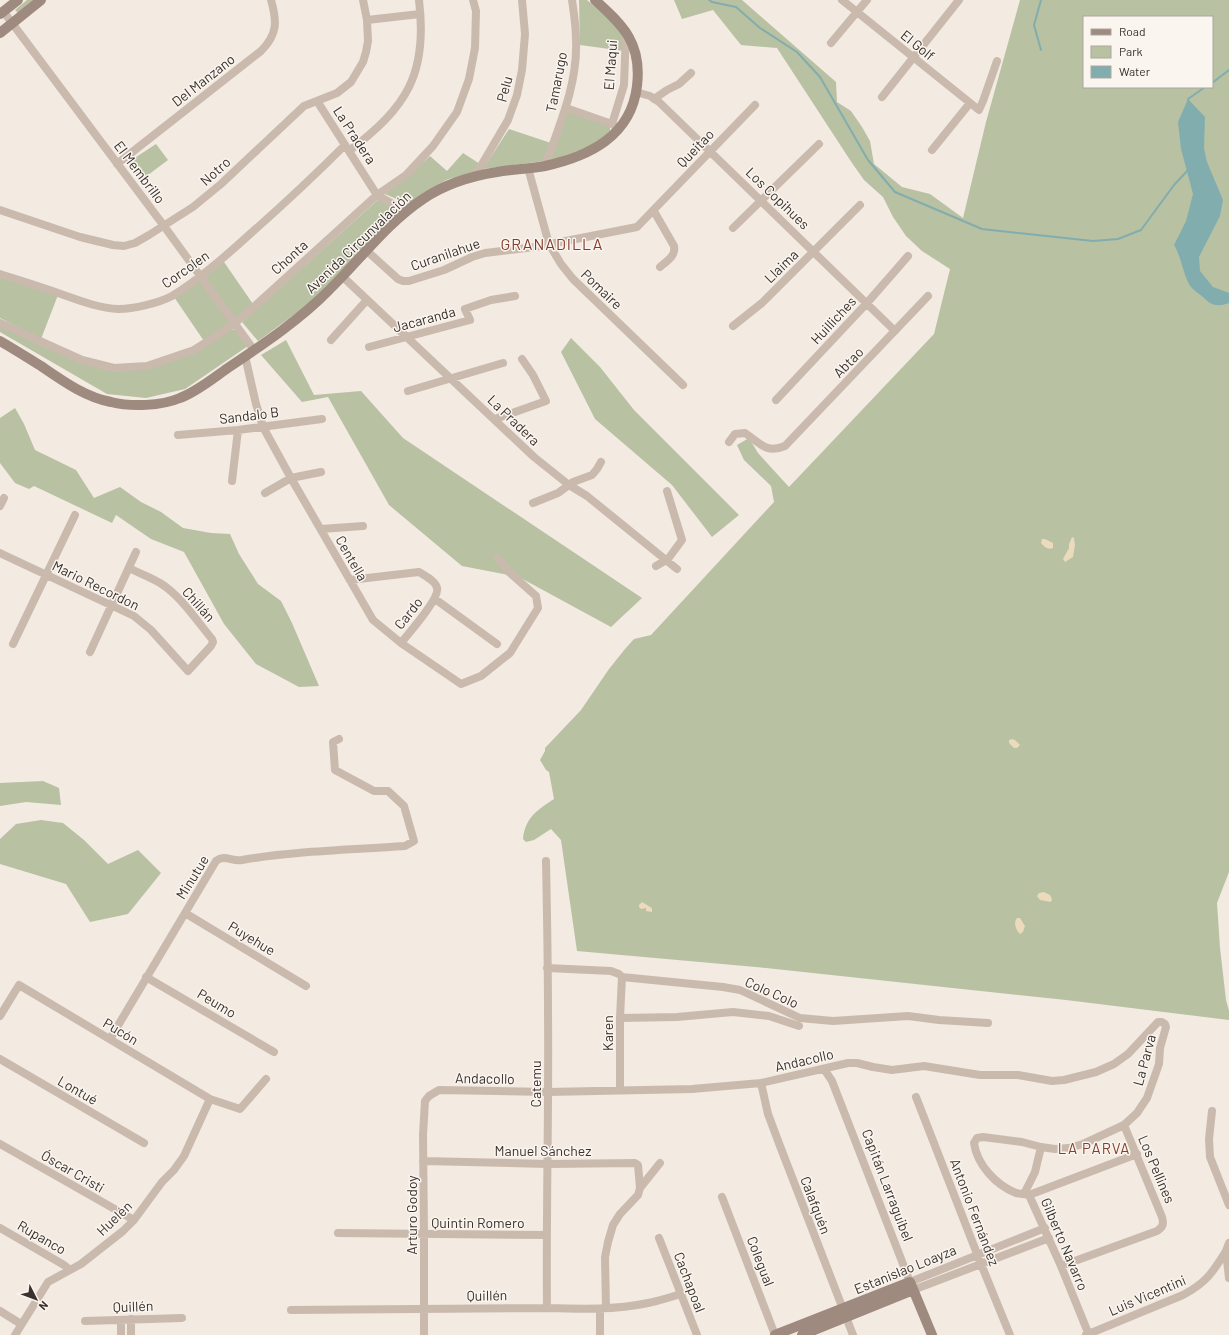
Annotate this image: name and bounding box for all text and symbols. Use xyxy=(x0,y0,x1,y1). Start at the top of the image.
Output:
legend xyxy=(1083,16,1213,88)
text: Road xyxy=(1119,24,1146,38)
street label: El Golf xyxy=(898,26,938,64)
street label: El Maqui xyxy=(600,39,620,91)
text: Park xyxy=(1119,44,1143,58)
street label: Del Manzano xyxy=(168,50,238,110)
street label: Tamarugo xyxy=(542,50,570,114)
text: Water xyxy=(1119,64,1151,78)
street label: Pelu xyxy=(492,74,516,104)
street label: La Pradera xyxy=(330,103,380,167)
street label: Queitao xyxy=(673,125,717,171)
street label: El Membrillo xyxy=(111,137,169,207)
street label: Notro xyxy=(196,153,234,189)
street label: Los Copihues xyxy=(743,164,813,233)
street label: Avenida Circunvalación xyxy=(302,187,414,297)
street label: Curanilahue xyxy=(408,234,482,274)
district label: GRANADILLA xyxy=(500,234,604,253)
street label: Chonta xyxy=(267,236,311,278)
street label: Corcolen xyxy=(158,246,212,292)
street label: Llaima xyxy=(760,246,802,286)
street label: Pomaire xyxy=(578,265,626,313)
street label: Huilliches xyxy=(807,292,860,347)
street label: Jacaranda xyxy=(391,302,457,336)
street label: Abtao xyxy=(829,343,867,381)
street label: La Pradera xyxy=(484,391,544,449)
street label: Sandalo B xyxy=(218,403,280,427)
street label: Centella xyxy=(332,532,372,584)
street label: Mario Recordon xyxy=(50,557,142,613)
street label: Chillán xyxy=(179,583,219,625)
street label: Cardo xyxy=(390,594,426,632)
street label: Minutue xyxy=(172,852,212,902)
street label: Puyehue xyxy=(225,917,279,959)
street label: Colo Colo xyxy=(743,973,801,1011)
street label: Peumo xyxy=(195,985,239,1021)
street label: Pucón xyxy=(100,1014,142,1048)
street label: Karen xyxy=(599,1015,616,1051)
street label: La Parva xyxy=(1129,1032,1159,1088)
street label: Andacollo xyxy=(773,1045,835,1075)
street label: Catemu xyxy=(527,1061,544,1107)
street label: Andacollo xyxy=(455,1069,515,1087)
street label: Lontué xyxy=(55,1072,101,1108)
street label: Capitán Larraguibel xyxy=(859,1127,917,1243)
street label: Los Pellines xyxy=(1135,1132,1179,1206)
district label: LA PARVA xyxy=(1058,1139,1130,1157)
street label: Manuel Sánchez xyxy=(495,1142,591,1159)
street label: Óscar Cristi xyxy=(38,1146,108,1196)
street label: Antonio Fernández xyxy=(947,1156,1003,1268)
street label: Calafquén xyxy=(797,1174,835,1236)
street label: Arturo Godoy xyxy=(403,1175,420,1255)
street label: Gilberto Navarro xyxy=(1038,1195,1092,1293)
street label: Huelén xyxy=(93,1197,135,1239)
street label: Quintin Romero xyxy=(431,1214,525,1231)
street label: Rupanco xyxy=(15,1216,69,1258)
street label: Colegual xyxy=(744,1234,778,1288)
street label: Estanislao Loayza xyxy=(851,1241,959,1297)
street label: Cachapoal xyxy=(671,1249,709,1315)
street label: Luis Vicentini xyxy=(1106,1271,1188,1319)
north arrow xyxy=(16,1279,56,1319)
street label: Quillén xyxy=(467,1286,507,1304)
street label: Quillén xyxy=(112,1297,154,1315)
text: N xyxy=(37,1299,51,1313)

